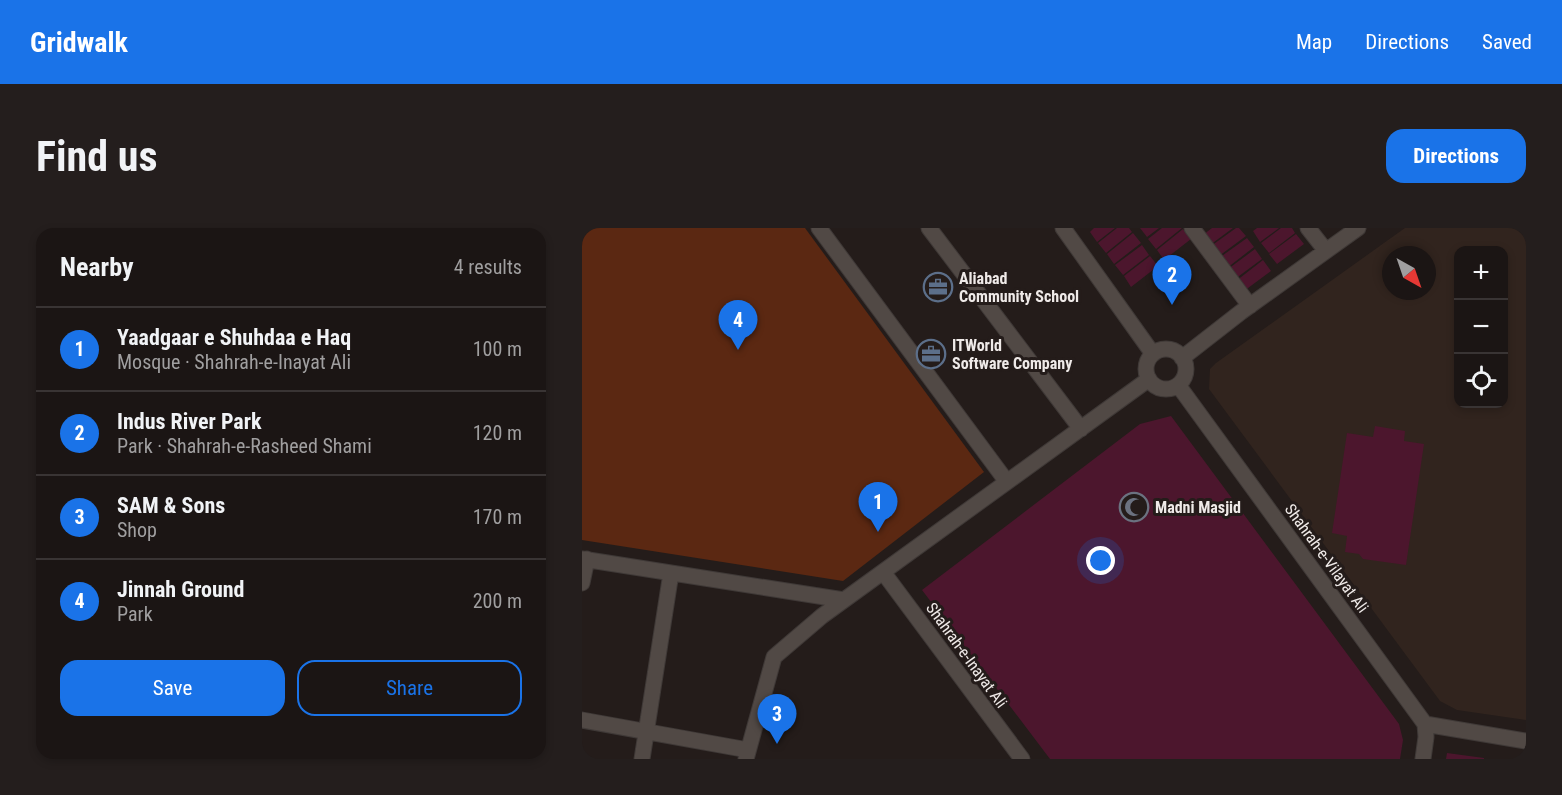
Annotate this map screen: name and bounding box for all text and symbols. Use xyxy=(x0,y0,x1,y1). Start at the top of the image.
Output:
text: Gridwalk xyxy=(30,26,128,59)
text: Map xyxy=(1296,30,1332,54)
text: Directions xyxy=(1365,30,1449,54)
text: Saved xyxy=(1482,30,1532,54)
button: Directions xyxy=(1386,129,1526,183)
text: Find us xyxy=(36,132,157,181)
north arrow xyxy=(1382,246,1436,300)
map controls xyxy=(1454,246,1508,408)
button: + xyxy=(1454,246,1508,300)
text: Nearby xyxy=(60,252,134,282)
text: 4 results xyxy=(454,255,522,279)
pin: 2 xyxy=(1152,256,1192,305)
place label: Aliabad Community School xyxy=(959,269,1079,306)
office icon: Aliabad Community School xyxy=(922,271,954,303)
pin: 4 xyxy=(718,300,758,350)
button: − xyxy=(1454,300,1508,354)
text: Yaadgaar e Shuhdaa e Haq xyxy=(117,325,351,350)
place label: ITWorld Software Company xyxy=(952,336,1072,373)
text: 1 xyxy=(74,337,85,361)
text: 100 m xyxy=(473,337,522,361)
office icon: ITWorld Software Company xyxy=(915,338,947,370)
text: Mosque · Shahrah-e-Inayat Ali xyxy=(117,350,351,374)
button: locate xyxy=(1454,354,1508,408)
text: Indus River Park xyxy=(117,409,261,434)
text: 2 xyxy=(74,421,85,445)
text: 120 m xyxy=(473,421,522,445)
text: Park · Shahrah-e-Rasheed Shami xyxy=(117,434,372,458)
pin: 1 xyxy=(858,482,898,532)
mosque icon: Madni Masjid xyxy=(1118,491,1150,523)
text: SAM & Sons xyxy=(117,493,225,518)
place label: Madni Masjid xyxy=(1155,498,1241,517)
street label: Shahrah-e-Vilayat Ali xyxy=(1281,500,1372,616)
text: 3 xyxy=(74,505,85,529)
text: 170 m xyxy=(473,505,522,529)
text: Shop xyxy=(117,518,157,542)
your location xyxy=(1086,546,1115,575)
text: Jinnah Ground xyxy=(117,577,245,602)
text: 4 xyxy=(74,589,85,613)
text: 200 m xyxy=(473,589,522,613)
street label: Shahrah-e-Inayat Ali xyxy=(922,599,1011,712)
text: Park xyxy=(117,602,153,626)
button: Save xyxy=(60,660,285,716)
button: Share xyxy=(297,660,522,716)
pin: 3 xyxy=(758,694,796,744)

